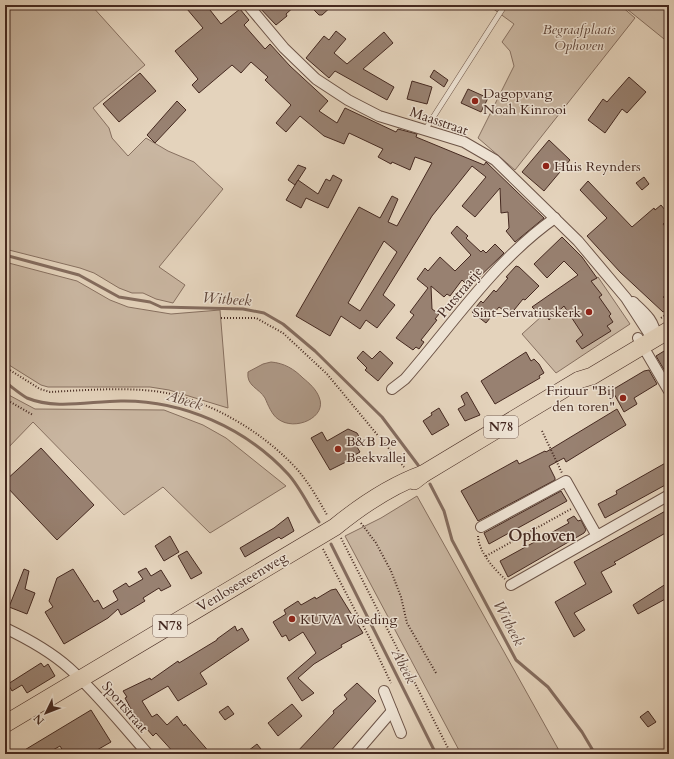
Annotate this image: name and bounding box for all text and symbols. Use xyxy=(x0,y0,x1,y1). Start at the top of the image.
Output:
park label: Begraafplaats Ophoven xyxy=(542,20,616,55)
place label: Dagopvang Noah Kinrooi xyxy=(483,84,567,119)
marker: Dagopvang Noah Kinrooi xyxy=(470,96,480,106)
street label: Maasstraat xyxy=(407,102,471,140)
place label: Huis Reynders xyxy=(554,157,641,176)
marker: Huis Reynders xyxy=(541,161,551,171)
street label: Putstraatje xyxy=(433,262,487,322)
water label: Witbeek xyxy=(202,287,253,311)
place label: Sint-Servatiuskerk xyxy=(473,303,582,322)
marker: Sint-Servatiuskerk xyxy=(584,307,594,317)
place label: Frituur "Bij den toren" xyxy=(546,381,615,416)
water label: Abeek xyxy=(163,385,206,415)
marker: Frituur "Bij den toren" xyxy=(618,393,628,403)
road number: N78 xyxy=(484,416,518,438)
place label: B&B De Beekvallei xyxy=(346,432,406,467)
marker: B&B De Beekvallei xyxy=(333,444,343,454)
district label: Ophoven xyxy=(508,525,577,547)
street label: Venlosesteenweg xyxy=(193,548,291,616)
water label: Witbeek xyxy=(489,597,530,650)
place label: KUVA Voeding xyxy=(300,610,397,629)
marker: KUVA Voeding xyxy=(287,614,297,624)
road number: N78 xyxy=(153,615,187,637)
water label: Abeek xyxy=(386,644,422,688)
street label: Sportstraat xyxy=(97,677,153,737)
north arrow xyxy=(26,693,66,733)
text: N xyxy=(30,711,48,728)

